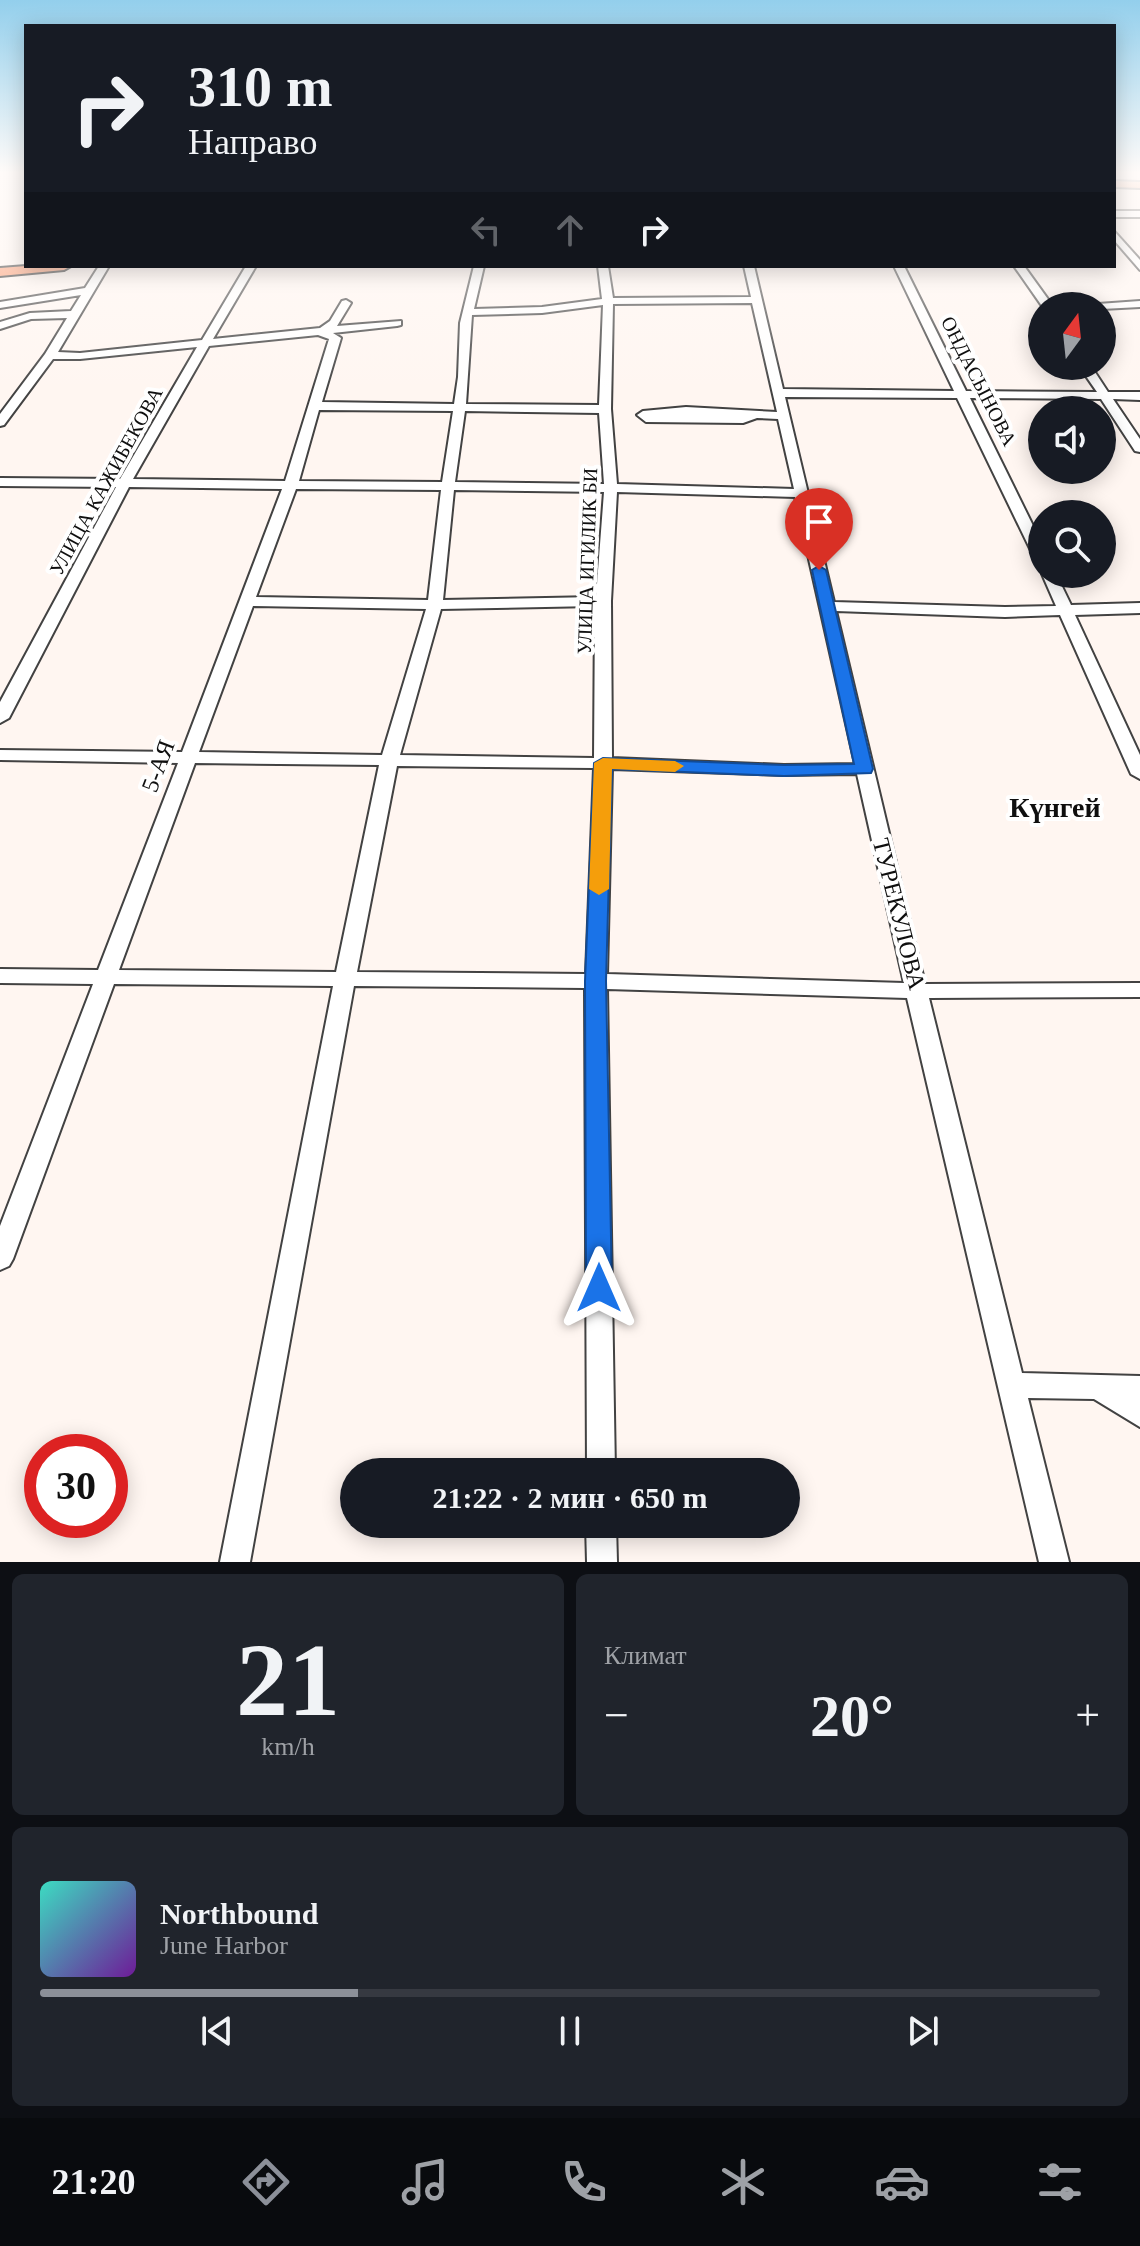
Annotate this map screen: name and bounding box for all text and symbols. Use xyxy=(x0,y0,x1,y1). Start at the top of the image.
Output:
icon: right xyxy=(56,56,160,160)
text: 310 m xyxy=(188,56,333,118)
text: Направо xyxy=(188,122,318,162)
icon: left xyxy=(464,208,508,252)
icon: ahead xyxy=(548,208,592,252)
icon: right xyxy=(632,208,676,252)
north arrow xyxy=(1028,292,1116,380)
map controls xyxy=(1028,292,1116,588)
street label: ОНДАСЫНОВА xyxy=(936,313,1021,450)
street label: УЛИЦА КАЖИБЕКОВА xyxy=(45,383,168,579)
button: sound xyxy=(1028,396,1116,484)
street label: УЛИЦА ИГИЛИК БИ xyxy=(573,467,602,655)
pin xyxy=(785,488,853,570)
icon: arrive xyxy=(797,500,841,544)
button: search xyxy=(1028,500,1116,588)
street label: 5-АЯ xyxy=(136,736,180,796)
district label: Күнгей xyxy=(1009,792,1101,823)
street label: ТУРЕКУЛОВА xyxy=(868,836,931,993)
position arrow xyxy=(557,1246,641,1330)
speed limit sign: 30 xyxy=(24,1434,128,1538)
text: 21:22 · 2 мин · 650 m xyxy=(433,1481,708,1514)
text: 21 xyxy=(236,1622,340,1737)
text: Климат xyxy=(604,1641,687,1670)
text: 20° xyxy=(810,1683,894,1749)
text: − xyxy=(604,1691,629,1740)
text: + xyxy=(1075,1691,1100,1740)
text: km/h xyxy=(261,1732,315,1761)
text: Northbound xyxy=(160,1897,318,1930)
text: June Harbor xyxy=(160,1931,288,1960)
icon: previous xyxy=(195,2009,239,2053)
icon: pause xyxy=(548,2009,592,2053)
icon: next xyxy=(901,2009,945,2053)
icon: directions xyxy=(238,2154,294,2210)
icon: music xyxy=(397,2154,453,2210)
icon: phone xyxy=(556,2154,612,2210)
icon: climate xyxy=(715,2154,771,2210)
icon: car xyxy=(874,2154,930,2210)
icon: filters xyxy=(1032,2154,1088,2210)
text: 21:20 xyxy=(51,2162,135,2202)

